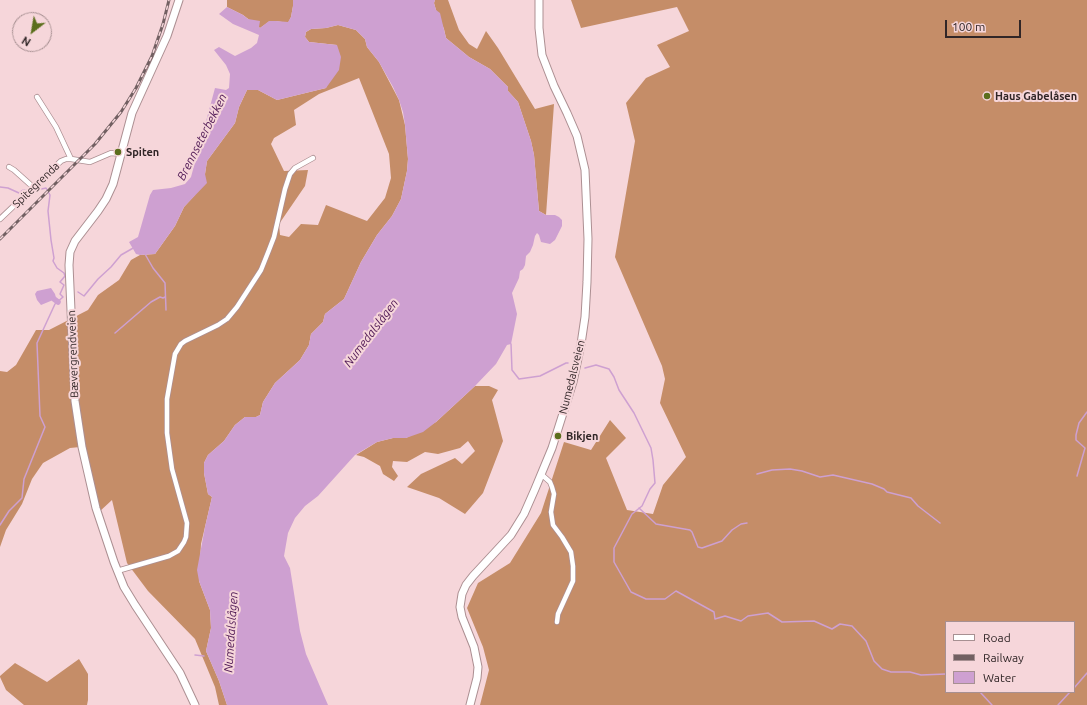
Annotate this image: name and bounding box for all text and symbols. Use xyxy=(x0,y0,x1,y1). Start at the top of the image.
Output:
north arrow xyxy=(12,12,52,52)
scale bar xyxy=(947,12,1023,38)
text: 100 m xyxy=(952,20,985,33)
text: N xyxy=(20,34,33,49)
place label: Haus Gabelåsen xyxy=(995,89,1077,103)
water label: Brennseterbekken xyxy=(174,91,230,183)
marker: Haus Gabelåsen xyxy=(982,91,992,101)
place label: Spiten xyxy=(126,145,159,159)
marker: Spiten xyxy=(113,147,123,157)
street label: Spitegrenda xyxy=(10,159,62,211)
water label: Numedalslågen xyxy=(341,296,401,370)
street label: Bævergrendveien xyxy=(65,310,81,398)
street label: Numedalsveien xyxy=(556,339,588,415)
place label: Bikjen xyxy=(566,429,598,443)
marker: Bikjen xyxy=(553,431,563,441)
water label: Numedalslågen xyxy=(221,591,241,673)
legend xyxy=(945,621,1075,693)
text: Road xyxy=(983,631,1011,644)
text: Railway xyxy=(983,651,1024,664)
text: Water xyxy=(983,671,1016,684)

